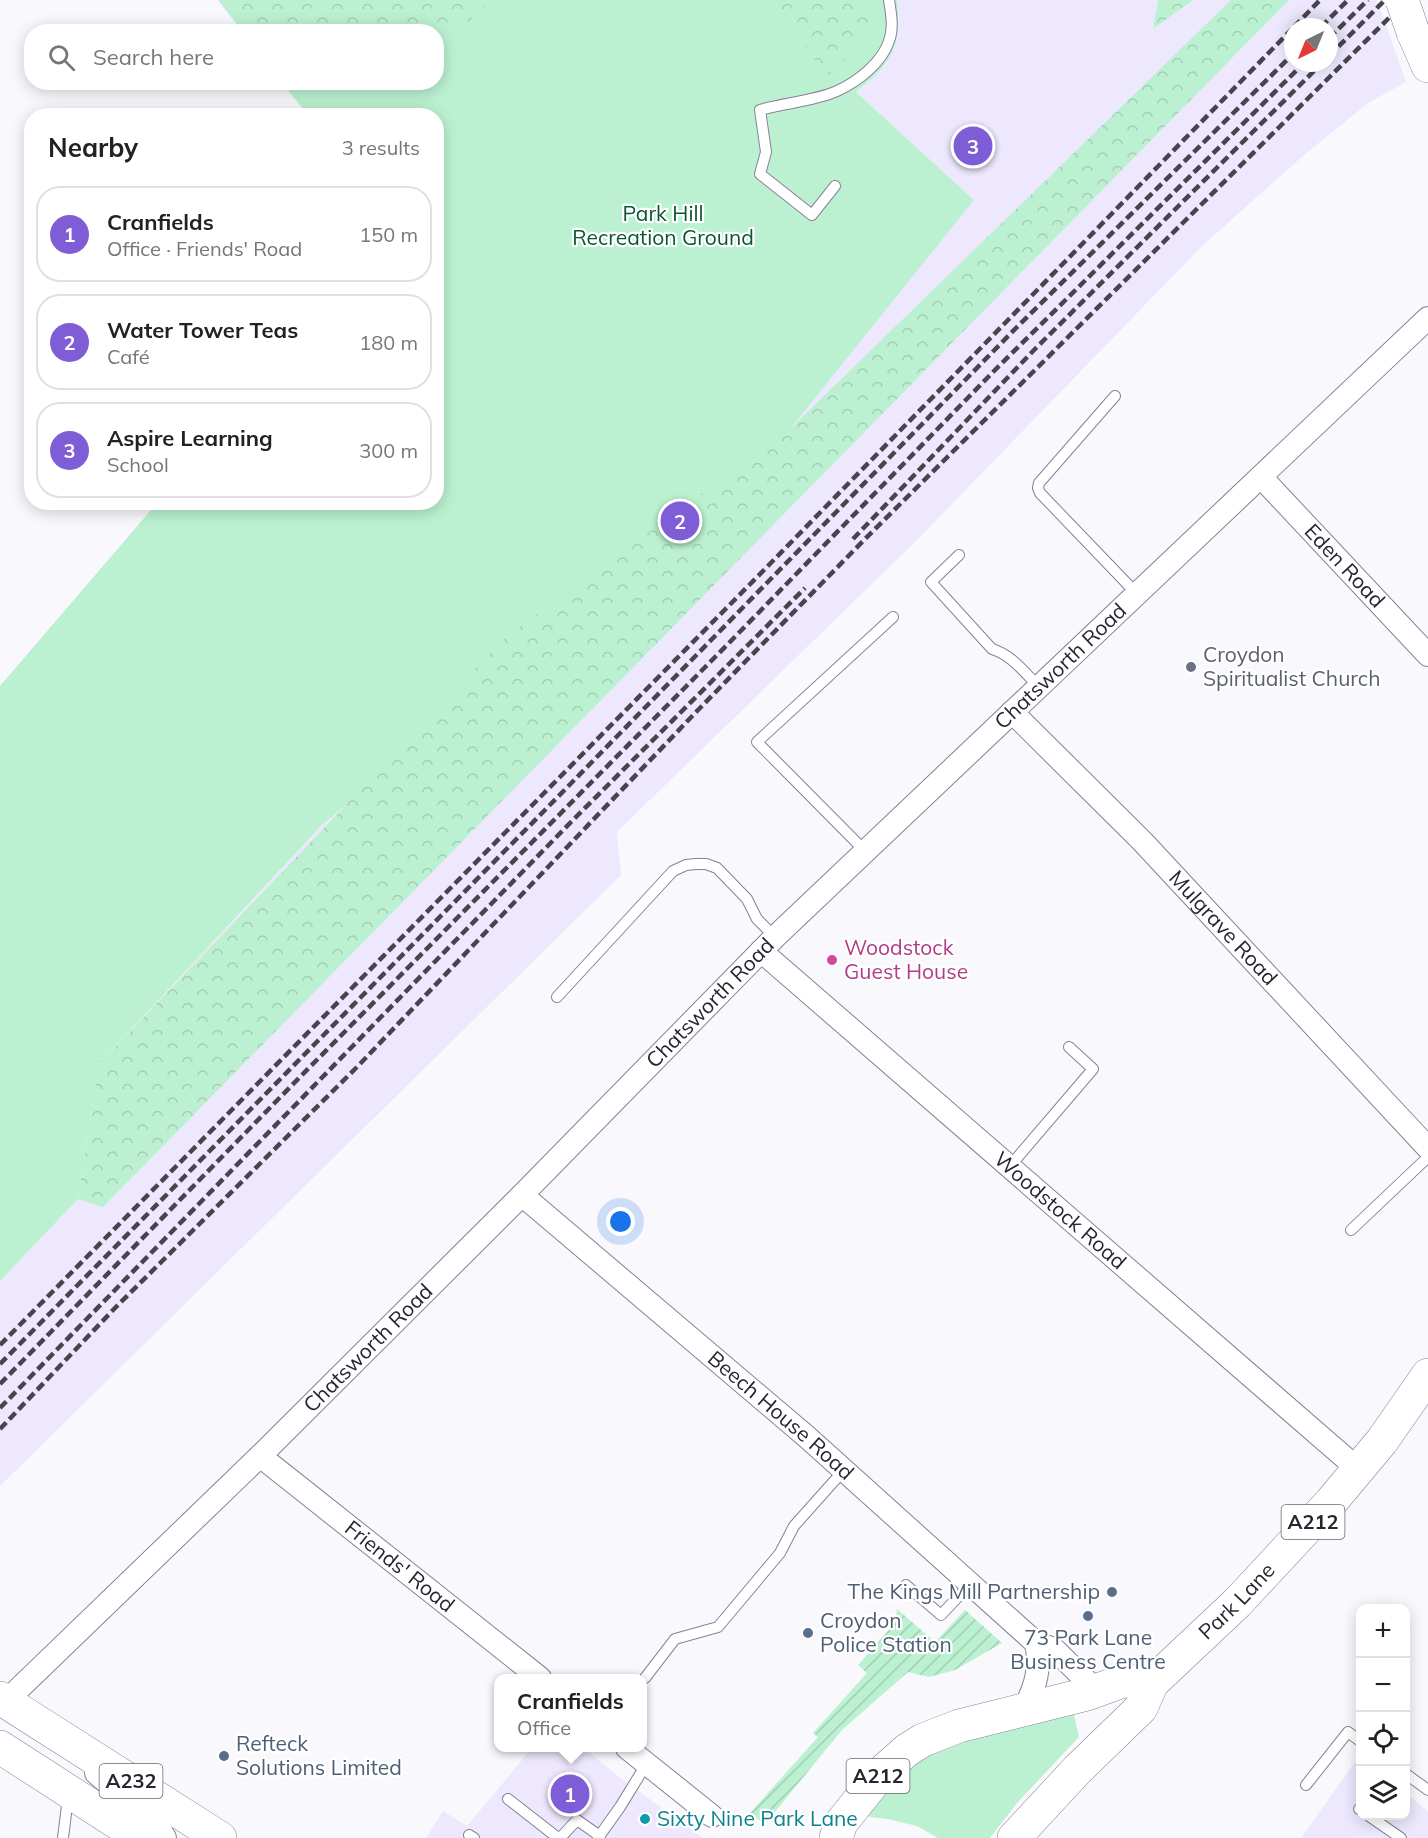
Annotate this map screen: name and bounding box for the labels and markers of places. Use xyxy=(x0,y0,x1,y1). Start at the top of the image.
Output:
pin: 3 xyxy=(954,124,992,168)
pin: 2 xyxy=(660,498,700,544)
place label: Croydon Spiritualist Church xyxy=(1203,641,1380,691)
marker: Croydon Spiritualist Church xyxy=(1184,660,1198,674)
place label: Woodstock Guest House xyxy=(844,934,968,984)
marker: Woodstock Guest House xyxy=(825,953,839,967)
place label: The Kings Mill Partnership xyxy=(848,1578,1100,1604)
marker: The Kings Mill Partnership xyxy=(1105,1585,1119,1599)
place label: Croydon Police Station xyxy=(820,1607,952,1657)
marker: 73 Park Lane Business Centre xyxy=(1081,1609,1095,1623)
place label: 73 Park Lane Business Centre xyxy=(1010,1624,1166,1674)
marker: Croydon Police Station xyxy=(801,1626,815,1640)
place label: Refteck Solutions Limited xyxy=(236,1730,402,1780)
marker: Refteck Solutions Limited xyxy=(217,1749,231,1763)
pin: 1 xyxy=(550,1772,590,1816)
place label: Sixty Nine Park Lane xyxy=(657,1805,858,1831)
marker: Sixty Nine Park Lane xyxy=(638,1812,652,1826)

